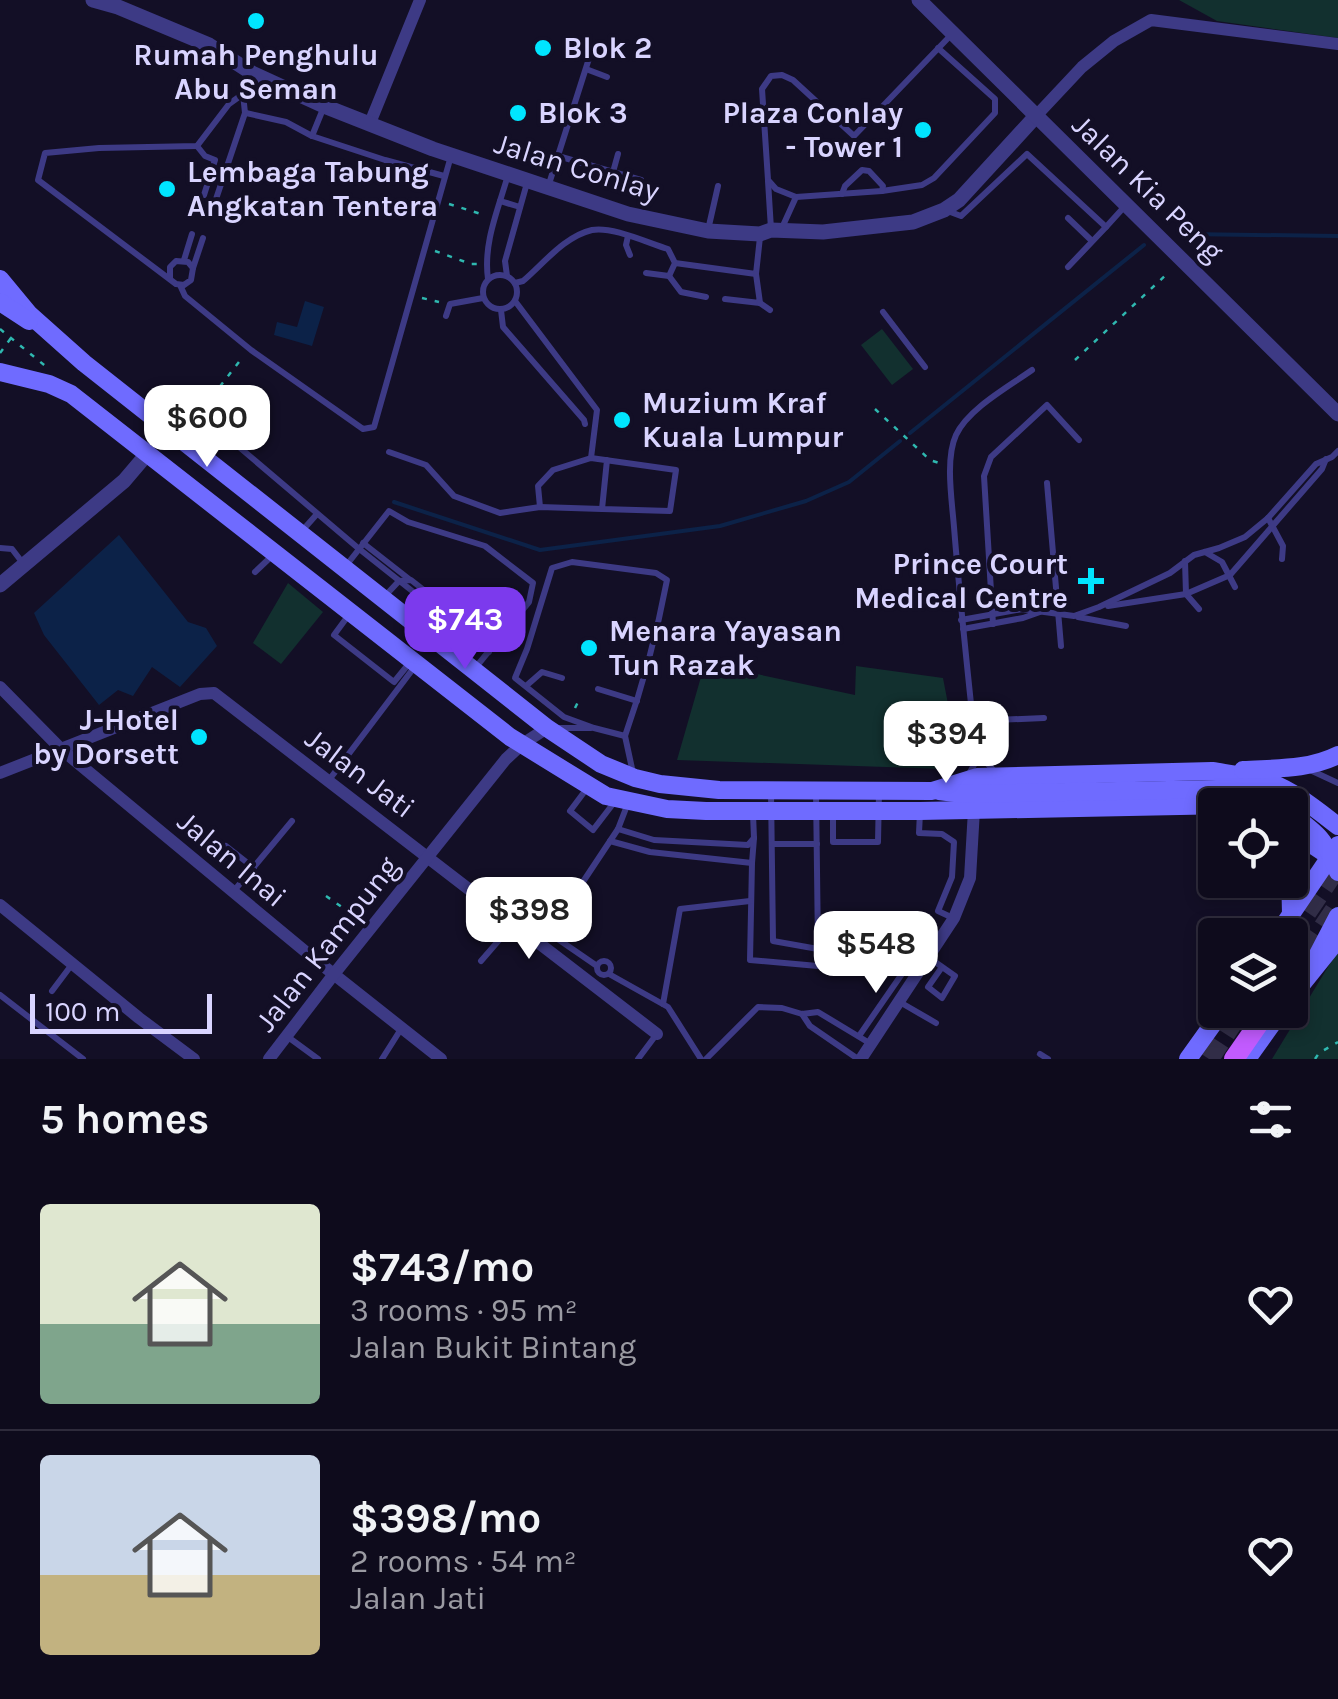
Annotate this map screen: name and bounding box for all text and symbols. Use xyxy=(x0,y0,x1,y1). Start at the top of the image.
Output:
marker: Rumah Penghulu Abu Seman xyxy=(245,10,267,32)
place label: Blok 2 xyxy=(563,30,652,66)
place label: Rumah Penghulu Abu Seman xyxy=(133,37,379,107)
marker: Blok 2 xyxy=(532,37,554,59)
place label: Blok 3 xyxy=(538,95,628,131)
place label: Plaza Conlay - Tower 1 xyxy=(722,95,903,165)
marker: Blok 3 xyxy=(507,102,529,124)
street label: Jalan Kia Peng xyxy=(1065,107,1231,269)
marker: Plaza Conlay - Tower 1 xyxy=(912,119,934,141)
street label: Jalan Conlay xyxy=(490,125,664,209)
place label: Lembaga Tabung Angkatan Tentera xyxy=(187,154,438,224)
marker: Lembaga Tabung Angkatan Tentera xyxy=(156,178,178,200)
pin: $600 xyxy=(148,385,266,470)
place label: Muzium Kraf Kuala Lumpur xyxy=(642,385,843,455)
text: $600 xyxy=(166,399,248,436)
marker: Muzium Kraf Kuala Lumpur xyxy=(611,409,633,431)
place label: Prince Court Medical Centre xyxy=(854,546,1068,616)
marker: Prince Court Medical Centre xyxy=(1078,568,1104,594)
pin: $743 xyxy=(406,587,524,672)
text: $743 xyxy=(427,601,503,638)
place label: Menara Yayasan Tun Razak xyxy=(609,613,842,683)
marker: Menara Yayasan Tun Razak xyxy=(578,637,600,659)
pin: $394 xyxy=(887,701,1005,786)
place label: J-Hotel by Dorsett xyxy=(33,702,179,772)
text: $394 xyxy=(906,715,986,752)
street label: Jalan Jati xyxy=(298,720,422,826)
marker: J-Hotel by Dorsett xyxy=(188,726,210,748)
map controls xyxy=(1198,788,1308,1028)
button: locate xyxy=(1198,788,1308,898)
street label: Jalan Inai xyxy=(170,803,294,915)
street label: Jalan Kampung xyxy=(247,849,407,1039)
pin: $398 xyxy=(470,877,588,962)
text: $398 xyxy=(488,891,570,928)
pin: $548 xyxy=(817,911,935,996)
button: layers xyxy=(1198,918,1308,1028)
text: $548 xyxy=(836,925,916,962)
scale bar xyxy=(30,989,212,1034)
text: 100 m xyxy=(45,995,120,1028)
icon: filters xyxy=(1243,1092,1298,1147)
text: 5 homes xyxy=(40,1094,209,1144)
text: $743/mo xyxy=(350,1242,534,1292)
icon: home xyxy=(120,1244,240,1364)
icon: heart xyxy=(1243,1277,1298,1332)
text: 3 rooms · 95 m² xyxy=(350,1292,578,1329)
text: Jalan Bukit Bintang xyxy=(350,1329,636,1366)
text: $398/mo xyxy=(350,1493,541,1543)
icon: home xyxy=(120,1495,240,1615)
icon: heart xyxy=(1243,1528,1298,1583)
text: 2 rooms · 54 m² xyxy=(350,1543,577,1580)
text: Jalan Jati xyxy=(350,1580,486,1617)

